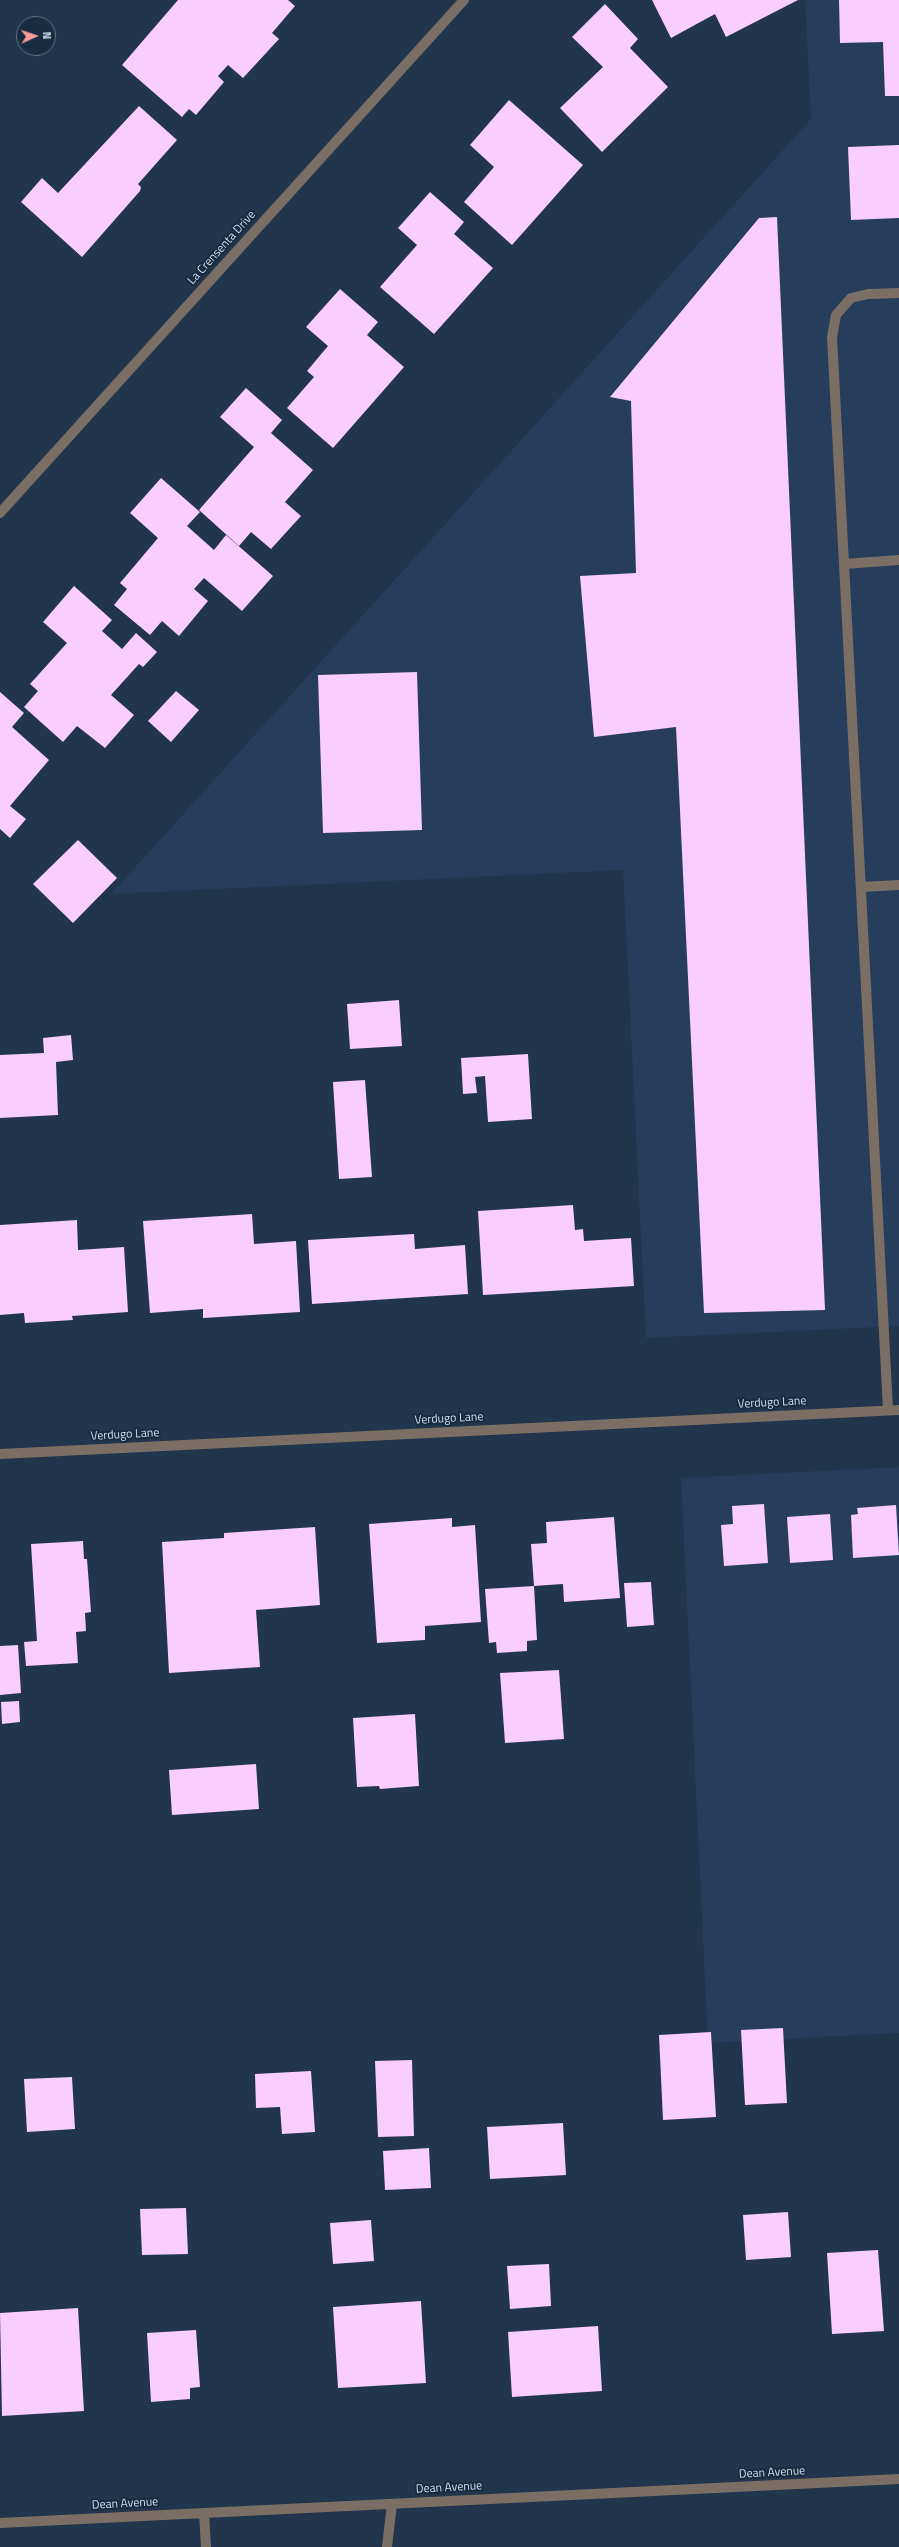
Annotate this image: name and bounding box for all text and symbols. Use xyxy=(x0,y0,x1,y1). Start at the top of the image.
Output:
north arrow xyxy=(16,16,56,56)
text: N xyxy=(39,31,55,40)
street label: La Crensenta Drive xyxy=(185,208,259,288)
street label: Verdugo Lane xyxy=(737,1394,807,1412)
street label: Verdugo Lane xyxy=(414,1410,484,1428)
street label: Verdugo Lane xyxy=(90,1426,160,1444)
street label: Dean Avenue xyxy=(738,2464,806,2482)
street label: Dean Avenue xyxy=(415,2479,483,2497)
street label: Dean Avenue xyxy=(91,2495,159,2513)

